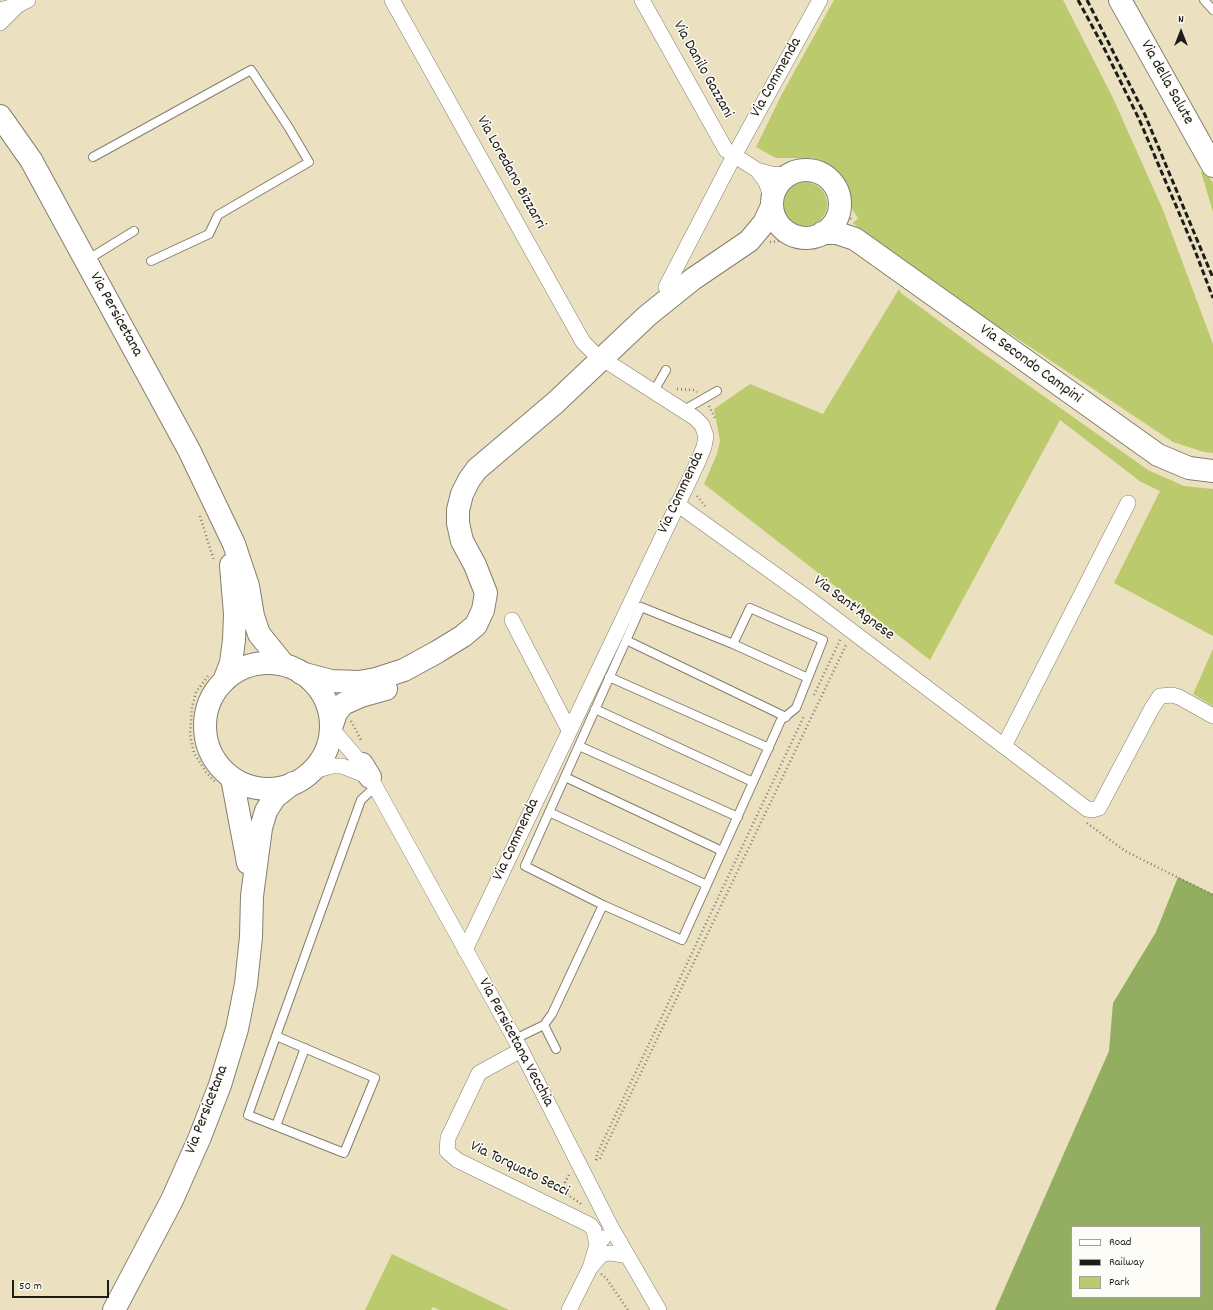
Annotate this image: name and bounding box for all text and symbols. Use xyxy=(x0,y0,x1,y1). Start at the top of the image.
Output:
north arrow xyxy=(1161,12,1201,52)
text: N xyxy=(1178,12,1184,28)
street label: Via Danilo Gazzani xyxy=(667,18,737,122)
street label: Via Commenda xyxy=(747,35,807,121)
street label: Via della Salute xyxy=(1135,38,1197,128)
street label: Via Loredano Bizzarri xyxy=(471,113,549,233)
street label: Via Persicetana xyxy=(84,269,146,361)
street label: Via Secondo Campini xyxy=(975,321,1085,409)
street label: Via Commenda xyxy=(655,449,709,537)
street label: Via Sant'Agnese xyxy=(809,572,897,646)
street label: Via Commenda xyxy=(490,796,544,884)
street label: Via Persicetana Vecchia xyxy=(473,976,557,1110)
street label: Via Persicetana xyxy=(182,1063,234,1157)
street label: Via Torquato Secci xyxy=(466,1138,572,1202)
legend xyxy=(1071,1226,1201,1298)
text: Road xyxy=(1109,1234,1131,1251)
text: Railway xyxy=(1109,1254,1144,1271)
scale bar xyxy=(14,1272,111,1298)
text: Park xyxy=(1109,1274,1129,1291)
text: 50 m xyxy=(19,1278,42,1295)

